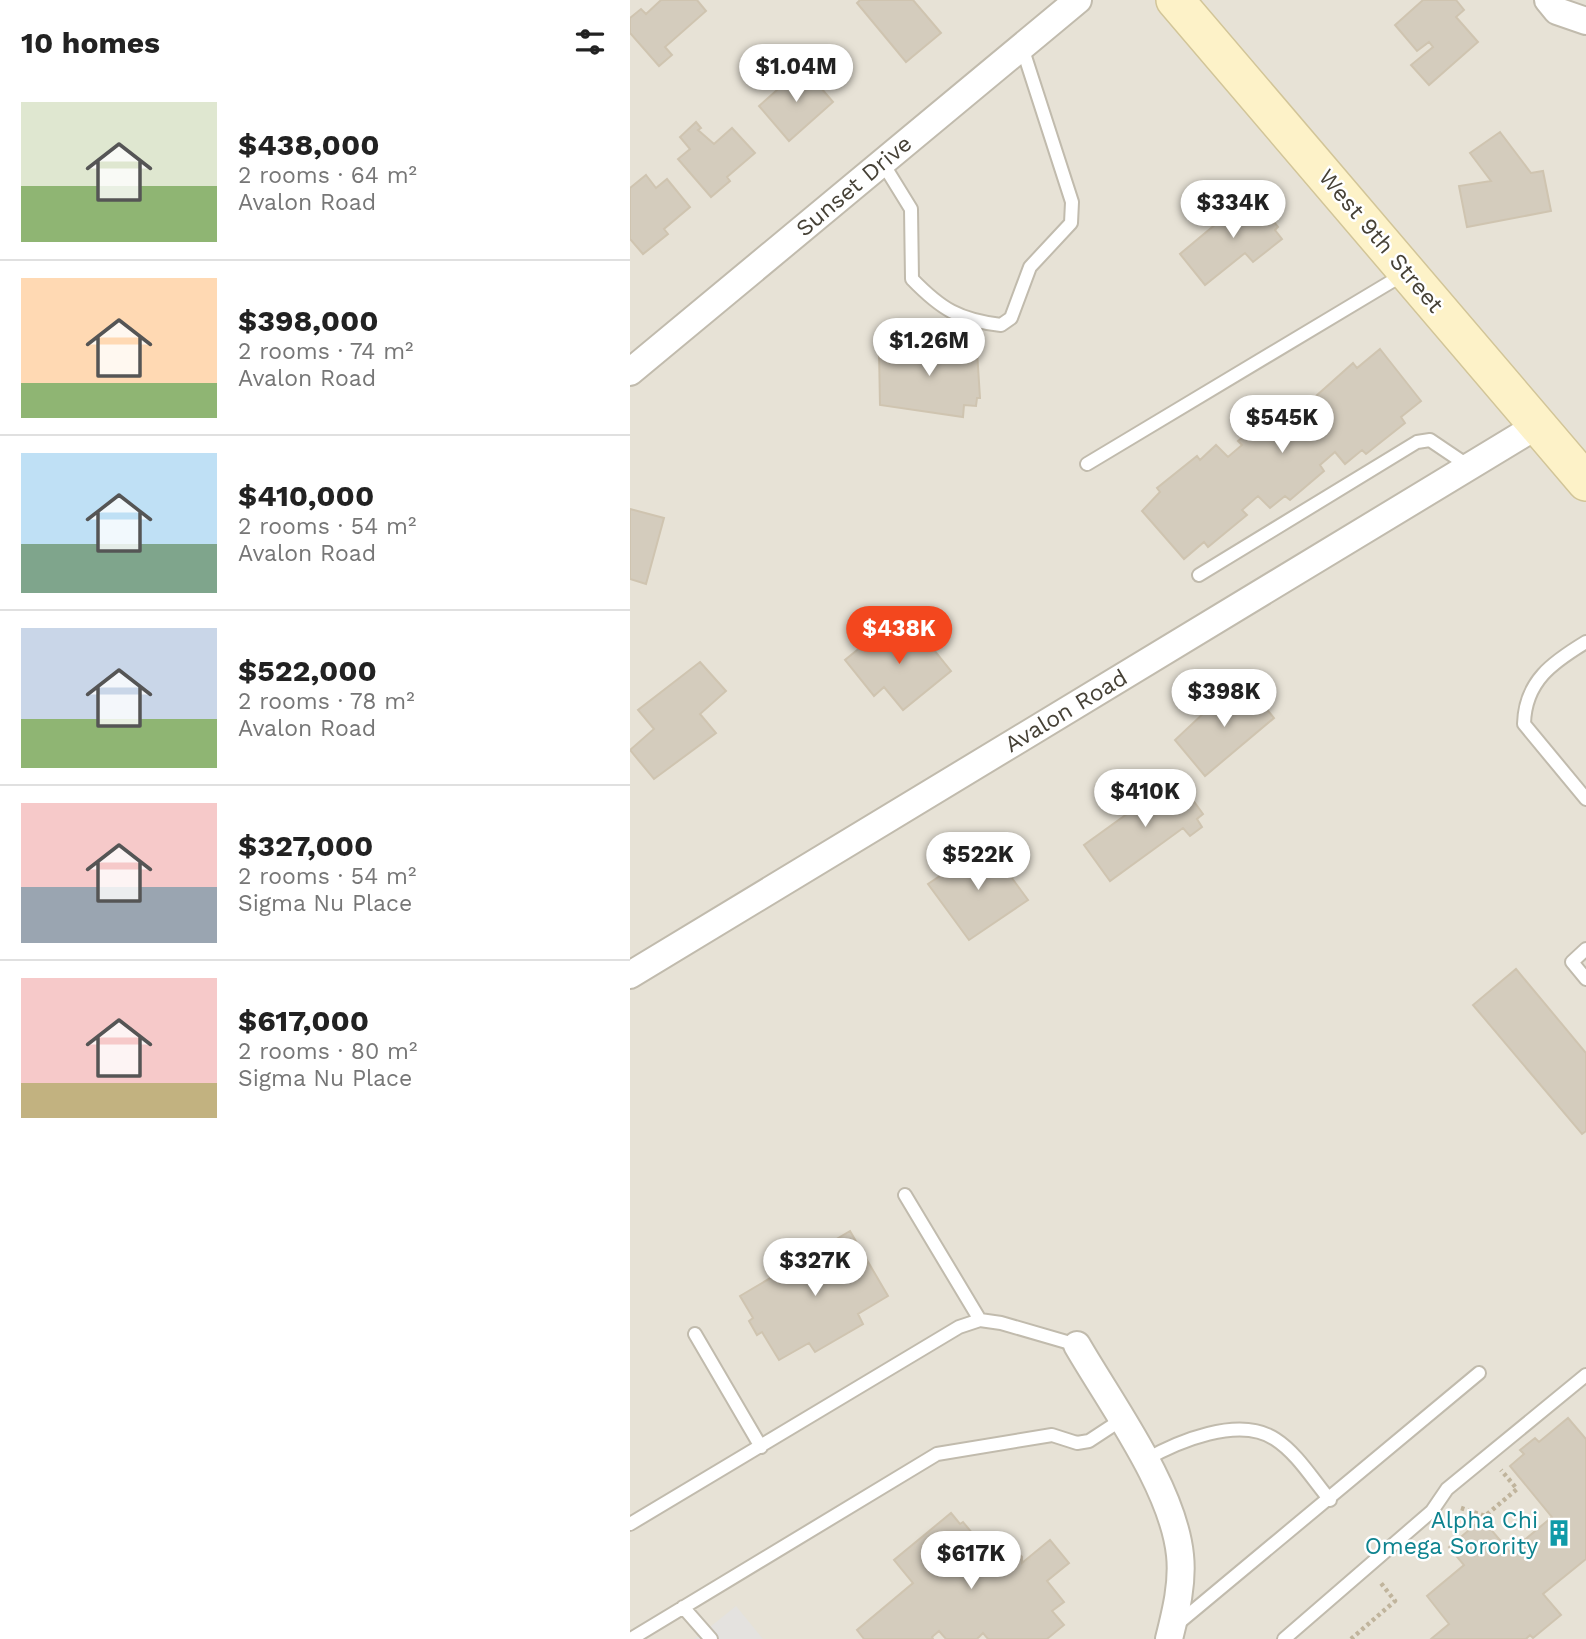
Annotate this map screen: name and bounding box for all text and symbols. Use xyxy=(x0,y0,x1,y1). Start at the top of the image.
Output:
icon: filters xyxy=(571,23,609,61)
text: 10 homes xyxy=(21,25,160,60)
pin: $1.04M xyxy=(739,44,853,104)
text: $1.04M xyxy=(755,53,837,80)
text: $438,000 xyxy=(238,127,380,162)
icon: home xyxy=(77,130,161,214)
street label: Sunset Drive xyxy=(791,130,917,242)
text: 2 rooms · 64 m² xyxy=(238,162,417,189)
street label: West 9th Street xyxy=(1313,164,1449,319)
pin: $334K xyxy=(1184,180,1282,240)
text: Avalon Road xyxy=(238,189,376,216)
text: $334K xyxy=(1197,189,1269,216)
text: $398,000 xyxy=(238,303,379,338)
icon: home xyxy=(77,306,161,390)
pin: $1.26M xyxy=(872,318,986,378)
text: $1.26M xyxy=(889,327,969,354)
text: 2 rooms · 74 m² xyxy=(238,338,413,365)
text: Avalon Road xyxy=(238,365,376,392)
pin: $545K xyxy=(1233,396,1331,455)
text: $545K xyxy=(1246,404,1318,431)
text: $410,000 xyxy=(238,478,374,513)
icon: home xyxy=(77,481,161,565)
text: 2 rooms · 54 m² xyxy=(238,513,416,540)
text: Avalon Road xyxy=(238,540,376,567)
pin: $438K xyxy=(850,606,948,666)
text: $438K xyxy=(862,615,936,642)
text: $522,000 xyxy=(238,653,377,688)
icon: home xyxy=(77,656,161,740)
street label: Avalon Road xyxy=(1000,664,1132,758)
pin: $398K xyxy=(1175,670,1273,729)
text: $398K xyxy=(1188,678,1260,705)
text: 2 rooms · 78 m² xyxy=(238,688,415,715)
text: Avalon Road xyxy=(238,715,376,742)
pin: $410K xyxy=(1096,770,1194,829)
text: $410K xyxy=(1110,778,1180,805)
text: $327,000 xyxy=(238,828,373,863)
icon: home xyxy=(77,831,161,915)
pin: $522K xyxy=(929,832,1027,892)
text: $522K xyxy=(942,841,1014,868)
text: 2 rooms · 54 m² xyxy=(238,863,416,890)
text: Sigma Nu Place xyxy=(238,890,412,917)
text: $617,000 xyxy=(238,1003,369,1038)
icon: home xyxy=(77,1006,161,1090)
text: 2 rooms · 80 m² xyxy=(238,1038,417,1065)
text: Sigma Nu Place xyxy=(238,1065,412,1092)
pin: $327K xyxy=(766,1238,864,1298)
text: $327K xyxy=(779,1247,851,1274)
place label: Alpha Chi Omega Sorority xyxy=(1365,1507,1538,1560)
building icon: Alpha Chi Omega Sorority xyxy=(1544,1518,1574,1548)
pin: $617K xyxy=(922,1532,1020,1591)
text: $617K xyxy=(937,1540,1005,1567)

